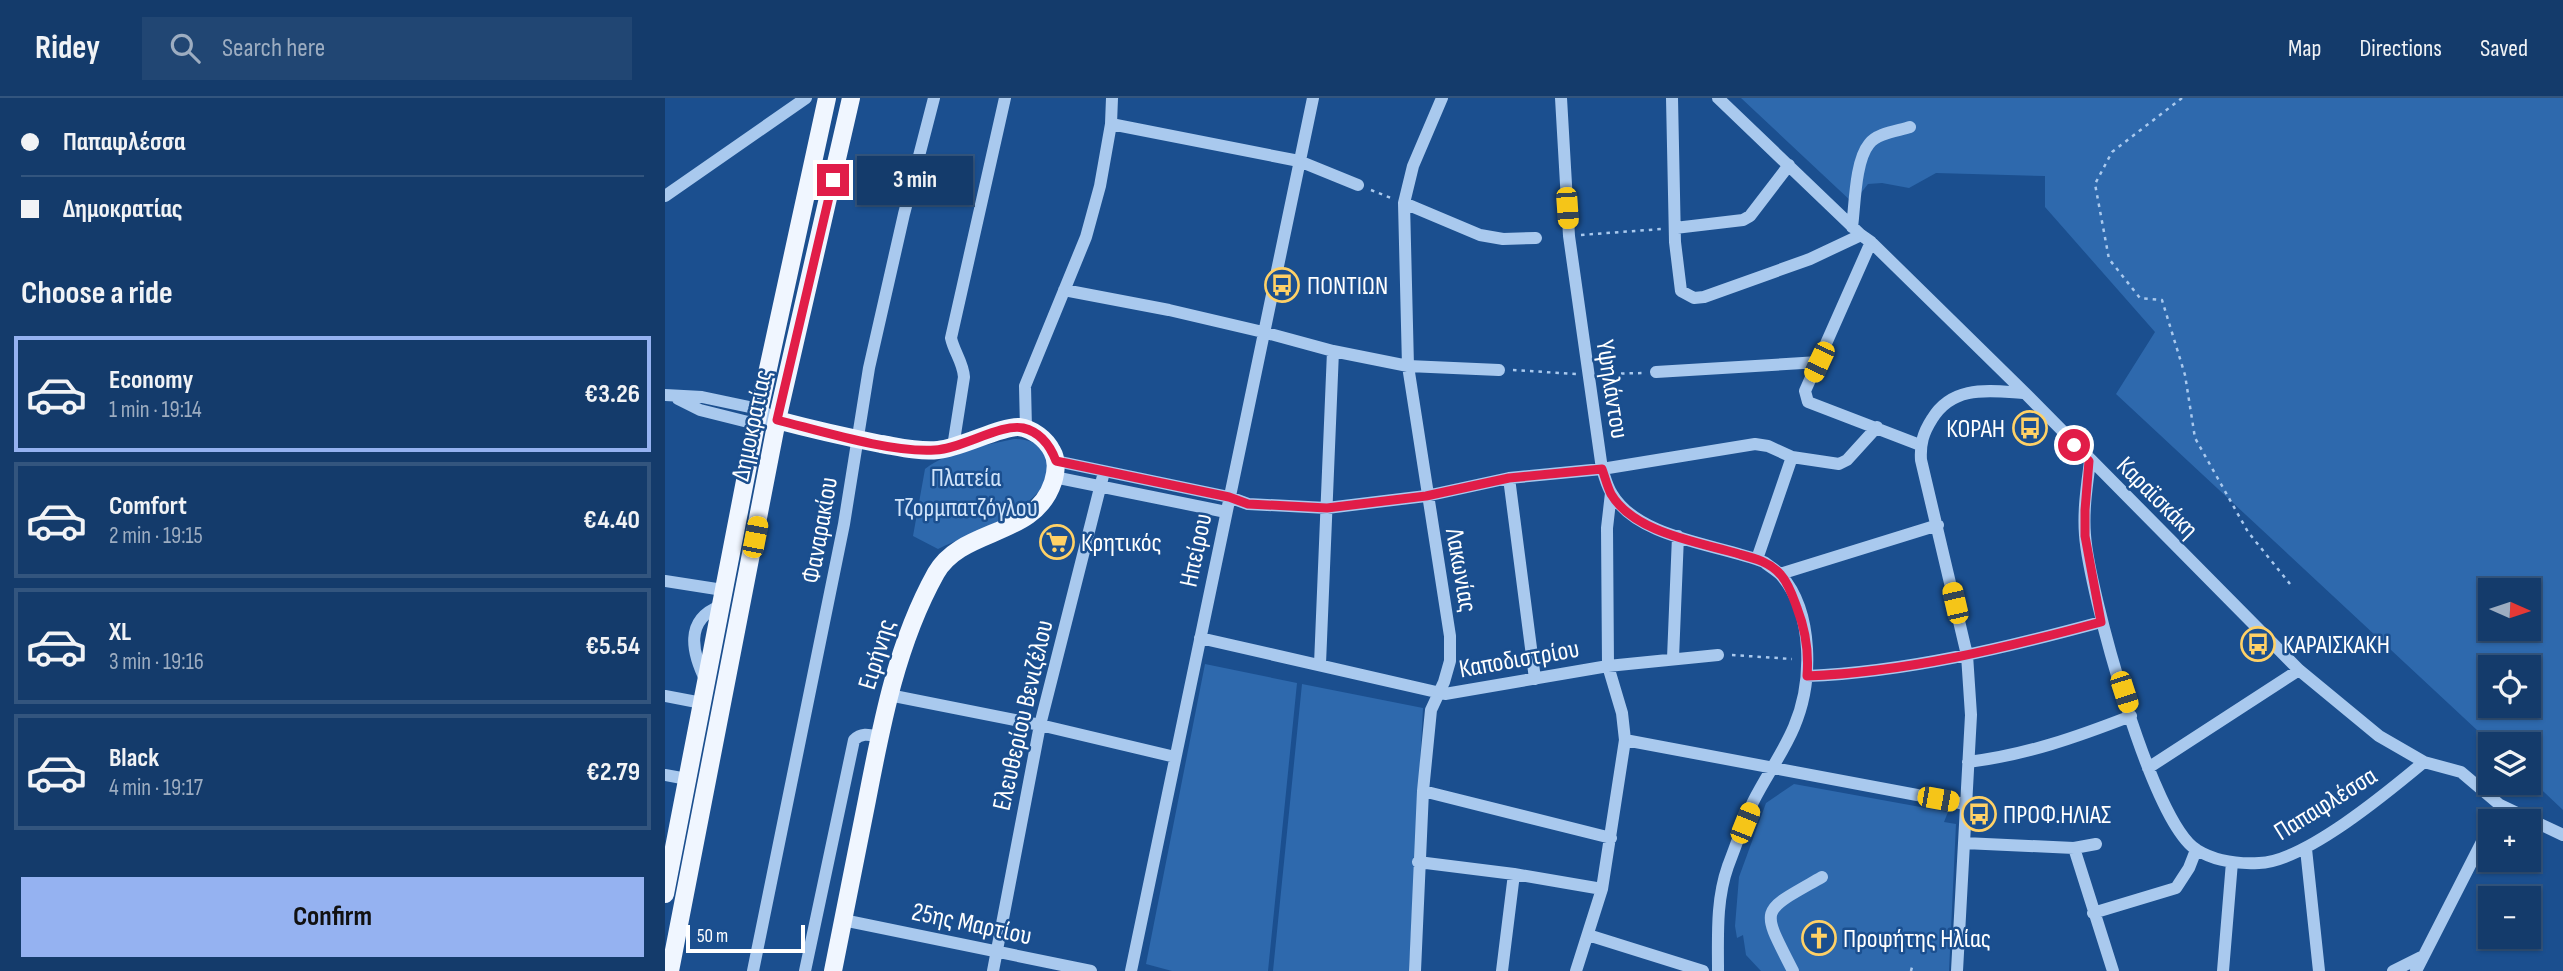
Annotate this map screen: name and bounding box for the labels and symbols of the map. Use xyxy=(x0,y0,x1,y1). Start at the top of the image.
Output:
callout: 3 min xyxy=(857,155,973,204)
route end xyxy=(817,164,849,196)
car xyxy=(1556,186,1579,230)
bus stop icon: ΠΟΝΤΙΩΝ xyxy=(1263,266,1301,304)
place label: ΠΟΝΤΙΩΝ xyxy=(1307,271,1388,302)
street label: Υψηλάντου xyxy=(1588,338,1635,441)
car xyxy=(1801,339,1838,385)
street label: Δημοκρατίας xyxy=(726,367,779,484)
bus stop icon: ΚΟΡΑΗ xyxy=(2011,409,2049,447)
place label: ΚΟΡΑΗ xyxy=(1946,414,2005,445)
route start xyxy=(2058,429,2090,461)
street label: Καραϊσκάκη xyxy=(2110,451,2204,545)
park label: Πλατεία Τζορμπατζόγλου xyxy=(894,463,1038,524)
street label: Φαναρακίου xyxy=(796,475,845,586)
street label: Ηπείρου xyxy=(1174,511,1219,590)
car xyxy=(741,514,770,560)
supermarket icon: Κρητικός xyxy=(1038,523,1076,561)
street label: Λακωνίας xyxy=(1438,525,1483,615)
place label: Κρητικός xyxy=(1081,528,1162,559)
north arrow xyxy=(2478,578,2541,640)
car xyxy=(1941,580,1970,626)
street label: Ειρήνης xyxy=(852,616,903,693)
street label: Ελευθερίου Βενιζέλου xyxy=(986,617,1060,814)
bus stop icon: ΚΑΡΑΙΣΚΑΚΗ xyxy=(2239,625,2277,663)
place label: ΚΑΡΑΙΣΚΑΚΗ xyxy=(2283,630,2390,661)
street label: Καποδιστρίου xyxy=(1457,634,1582,685)
car xyxy=(2108,669,2141,715)
street label: Παπαφλέσσα xyxy=(2269,761,2383,848)
car xyxy=(1916,785,1961,813)
bus stop icon: ΠΡΟΦ.ΗΛΙΑΣ xyxy=(1960,795,1998,833)
car xyxy=(1728,800,1763,846)
place label: ΠΡΟΦ.ΗΛΙΑΣ xyxy=(2003,800,2111,831)
street label: 25ης Μαρτίου xyxy=(909,897,1035,952)
church icon: Προφήτης Ηλίας xyxy=(1800,919,1838,957)
scale bar xyxy=(686,922,805,954)
place label: Προφήτης Ηλίας xyxy=(1843,924,1991,955)

